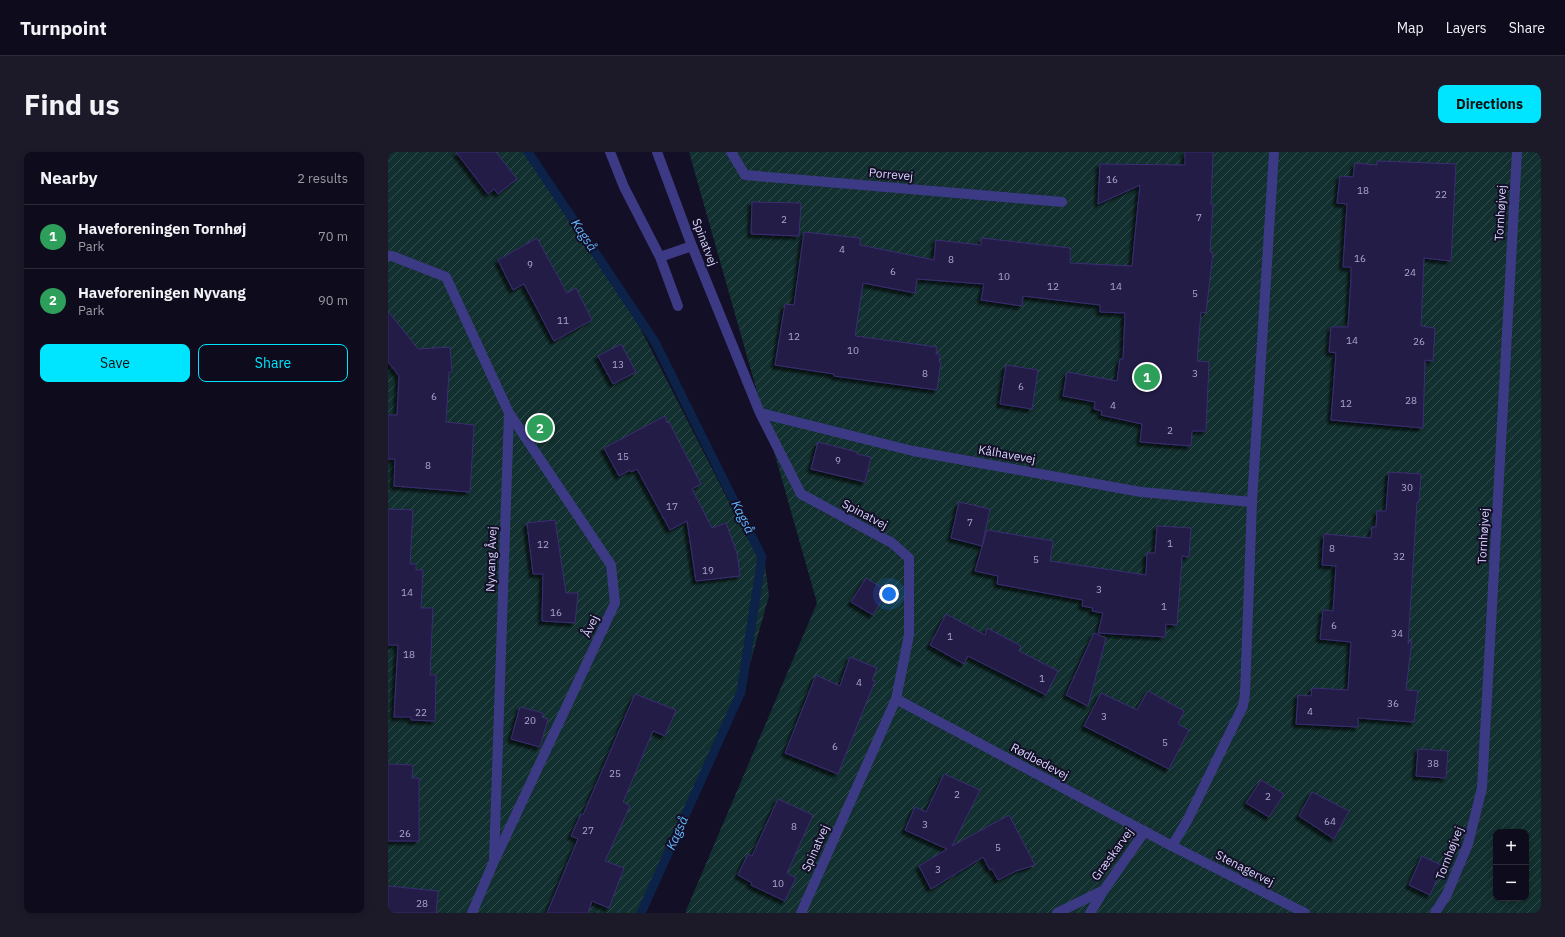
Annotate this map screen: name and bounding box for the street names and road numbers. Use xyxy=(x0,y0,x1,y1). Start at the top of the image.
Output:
street label: Porrevej xyxy=(868,165,914,183)
street label: Tornhøjvej xyxy=(1491,185,1509,241)
street label: Spinatvej xyxy=(689,216,721,268)
street label: Kålhavevej xyxy=(977,442,1037,466)
street label: Spinatvej xyxy=(840,496,890,532)
street label: Tornhøjvej xyxy=(1474,508,1492,564)
street label: Nyvang Åvej xyxy=(482,526,500,592)
street label: Åvej xyxy=(578,612,602,640)
street label: Rødbedevej xyxy=(1008,739,1072,783)
street label: Spinatvej xyxy=(798,822,832,874)
street label: Tornhøjvej xyxy=(1432,824,1466,882)
street label: Græskarvej xyxy=(1088,825,1136,883)
street label: Stenagervej xyxy=(1213,847,1277,889)

